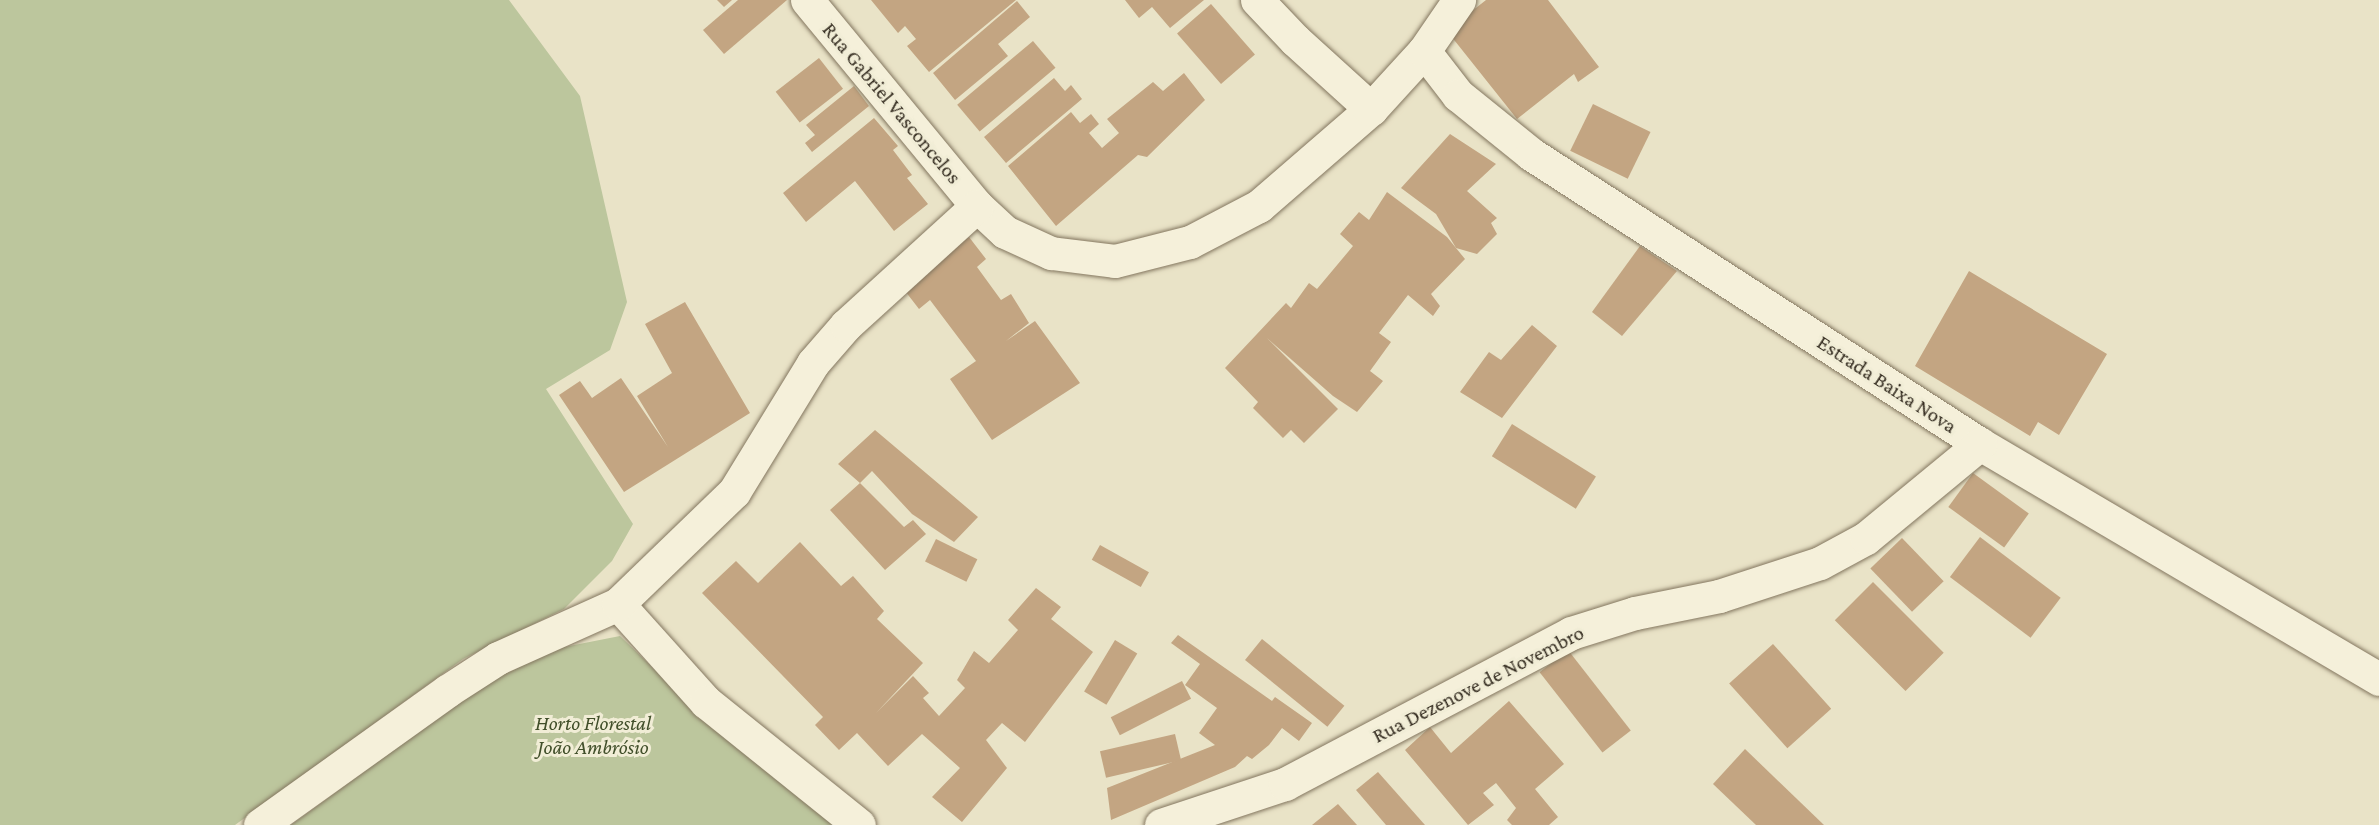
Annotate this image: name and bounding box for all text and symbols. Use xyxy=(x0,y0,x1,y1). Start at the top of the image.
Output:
street label: Rua Gabriel Vasconcelos xyxy=(817,17,967,189)
street label: Estrada Baixa Nova xyxy=(1812,329,1962,439)
street label: Rua Dezenove de Novembro xyxy=(1368,620,1588,748)
park label: Horto Florestal João Ambrósio xyxy=(535,710,651,760)

